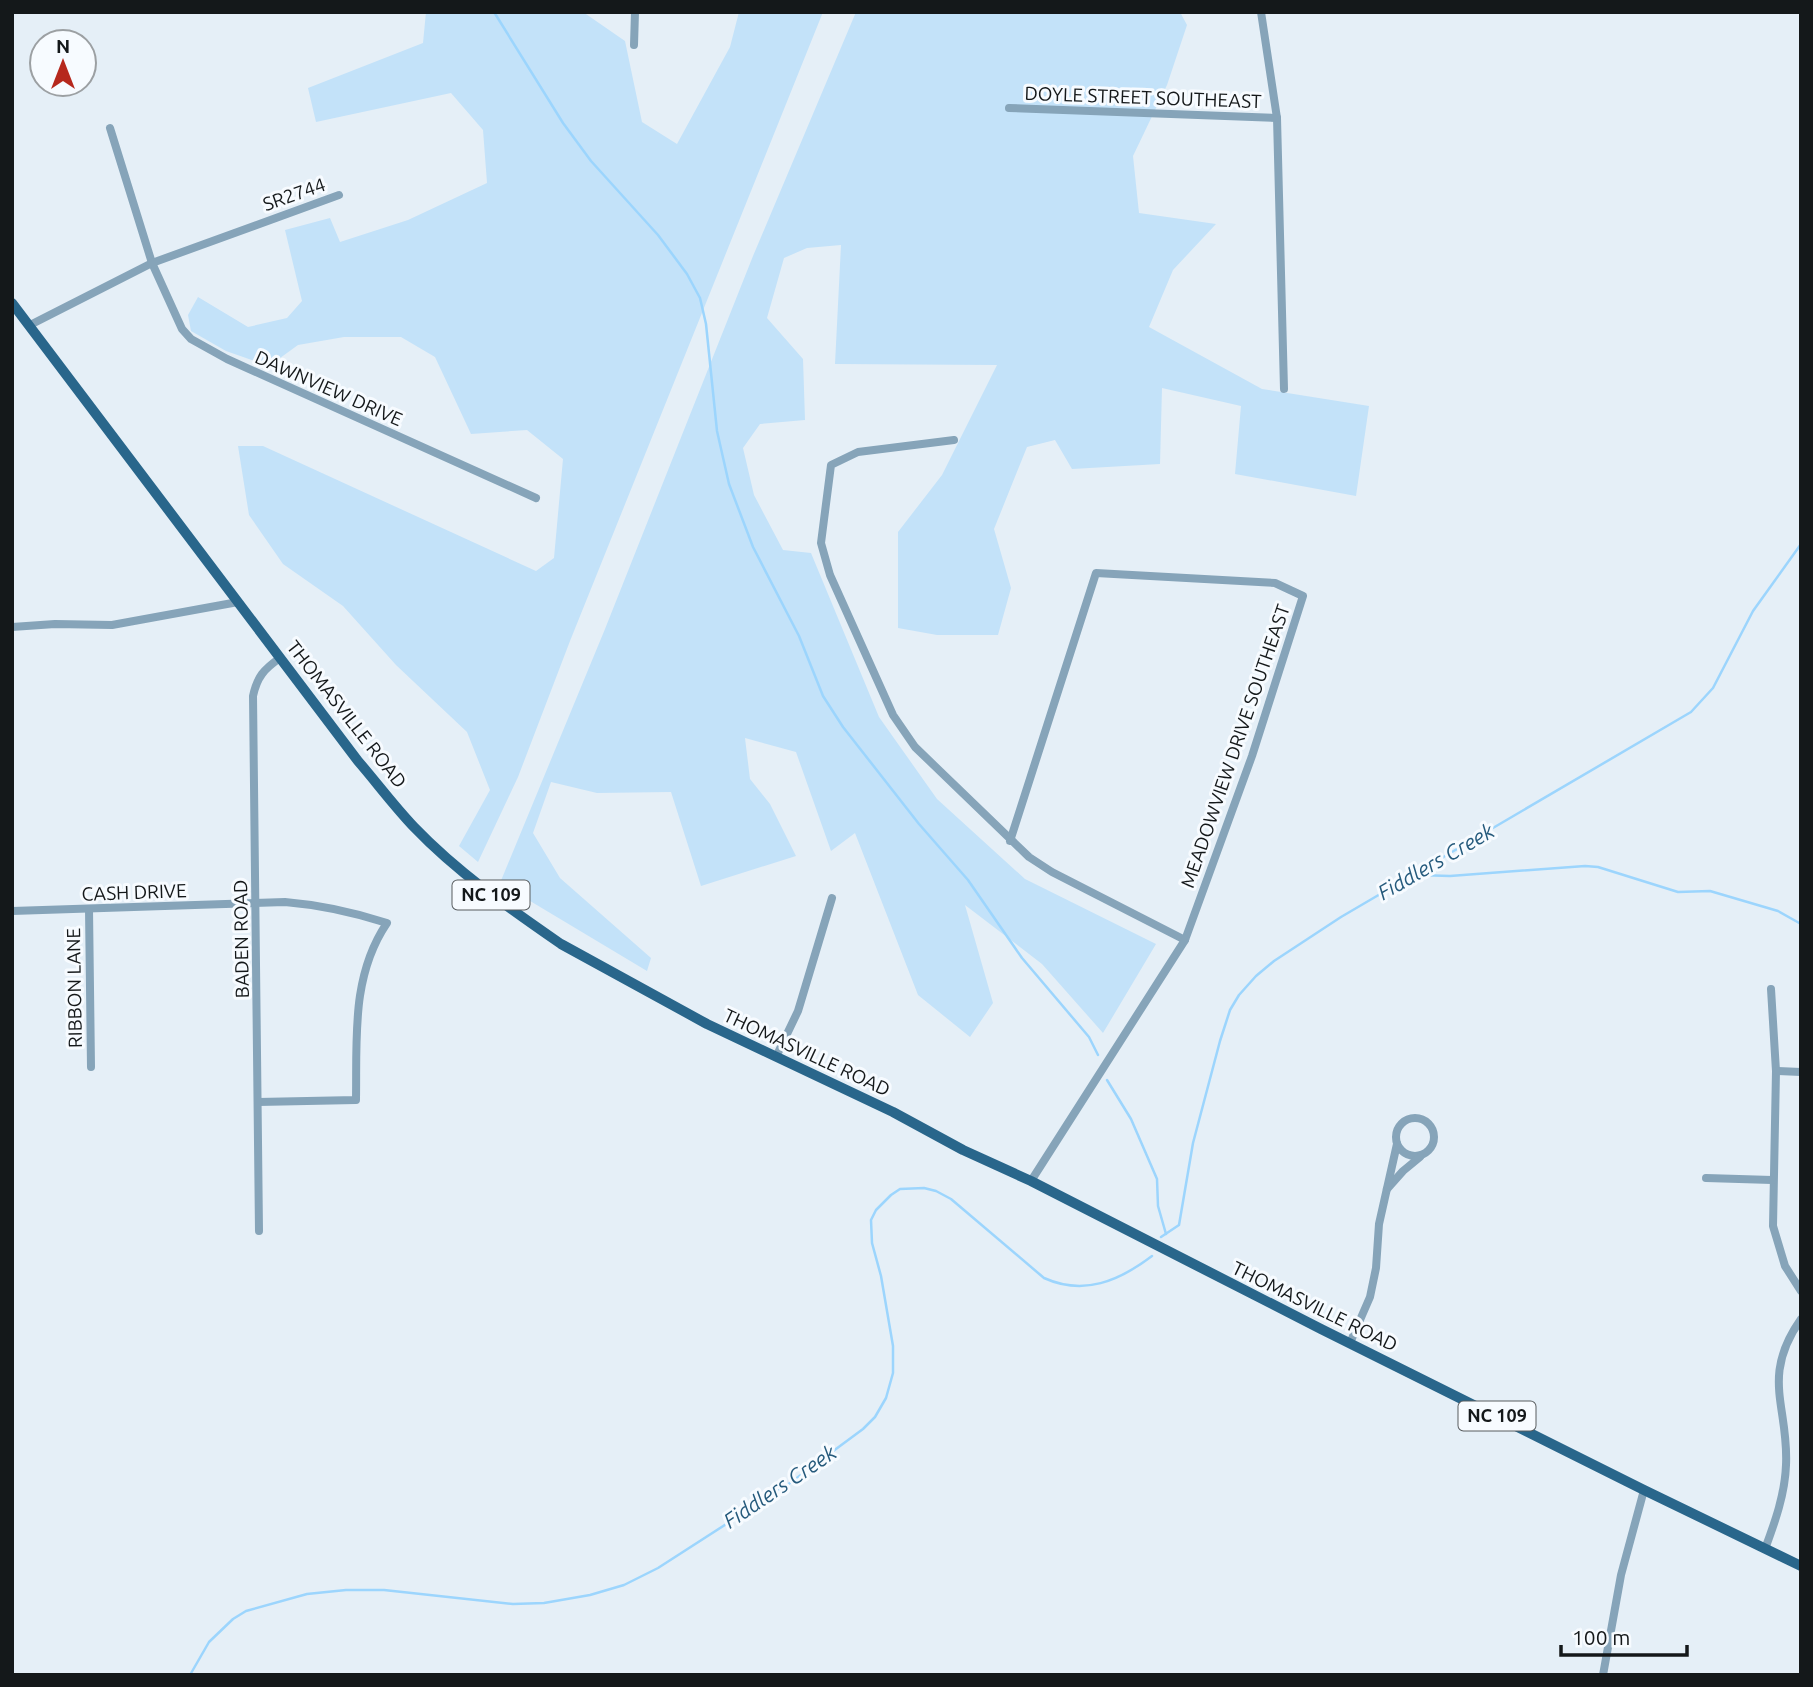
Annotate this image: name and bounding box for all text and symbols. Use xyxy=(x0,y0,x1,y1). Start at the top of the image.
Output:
north arrow xyxy=(28,28,98,98)
text: N xyxy=(56,35,70,57)
street label: DOYLE STREET SOUTHEAST xyxy=(1024,82,1262,112)
street label: SR2744 xyxy=(260,173,328,215)
street label: DAWNVIEW DRIVE xyxy=(252,346,406,430)
street label: MEADOWVIEW DRIVE SOUTHEAST xyxy=(1176,601,1294,891)
street label: THOMASVILLE ROAD xyxy=(283,636,411,792)
water label: Fiddlers Creek xyxy=(1373,818,1498,904)
street label: CASH DRIVE xyxy=(81,879,187,905)
street label: BADEN ROAD xyxy=(229,880,253,998)
road number: NC 109 xyxy=(452,880,530,910)
street label: RIBBON LANE xyxy=(62,928,86,1048)
street label: THOMASVILLE ROAD xyxy=(720,1004,894,1100)
street label: THOMASVILLE ROAD xyxy=(1229,1256,1401,1356)
road number: NC 109 xyxy=(1458,1401,1536,1430)
water label: Fiddlers Creek xyxy=(719,1440,840,1533)
scale bar xyxy=(1561,1614,1687,1658)
text: 100 m xyxy=(1572,1625,1630,1649)

